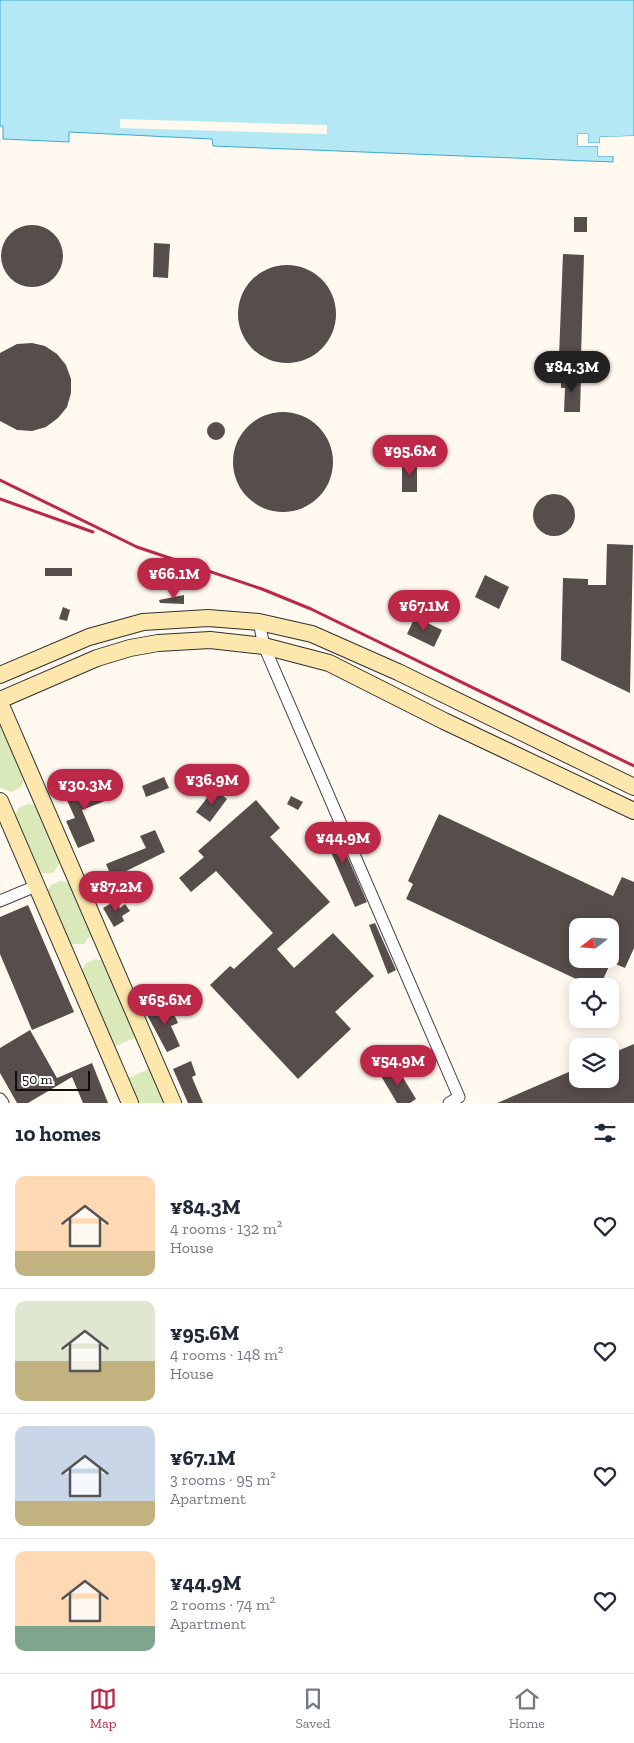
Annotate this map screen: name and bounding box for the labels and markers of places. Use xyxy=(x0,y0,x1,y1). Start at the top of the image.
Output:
pin: ¥84.3M xyxy=(531,350,613,393)
pin: ¥95.6M xyxy=(369,434,451,477)
pin: ¥66.1M xyxy=(133,558,215,600)
pin: ¥67.1M xyxy=(383,590,465,632)
pin: ¥36.9M xyxy=(171,764,253,806)
pin: ¥30.3M xyxy=(44,768,126,811)
pin: ¥44.9M xyxy=(302,822,384,864)
pin: ¥87.2M xyxy=(75,870,157,913)
pin: ¥65.6M xyxy=(124,984,206,1026)
pin: ¥54.9M xyxy=(357,1044,439,1087)

